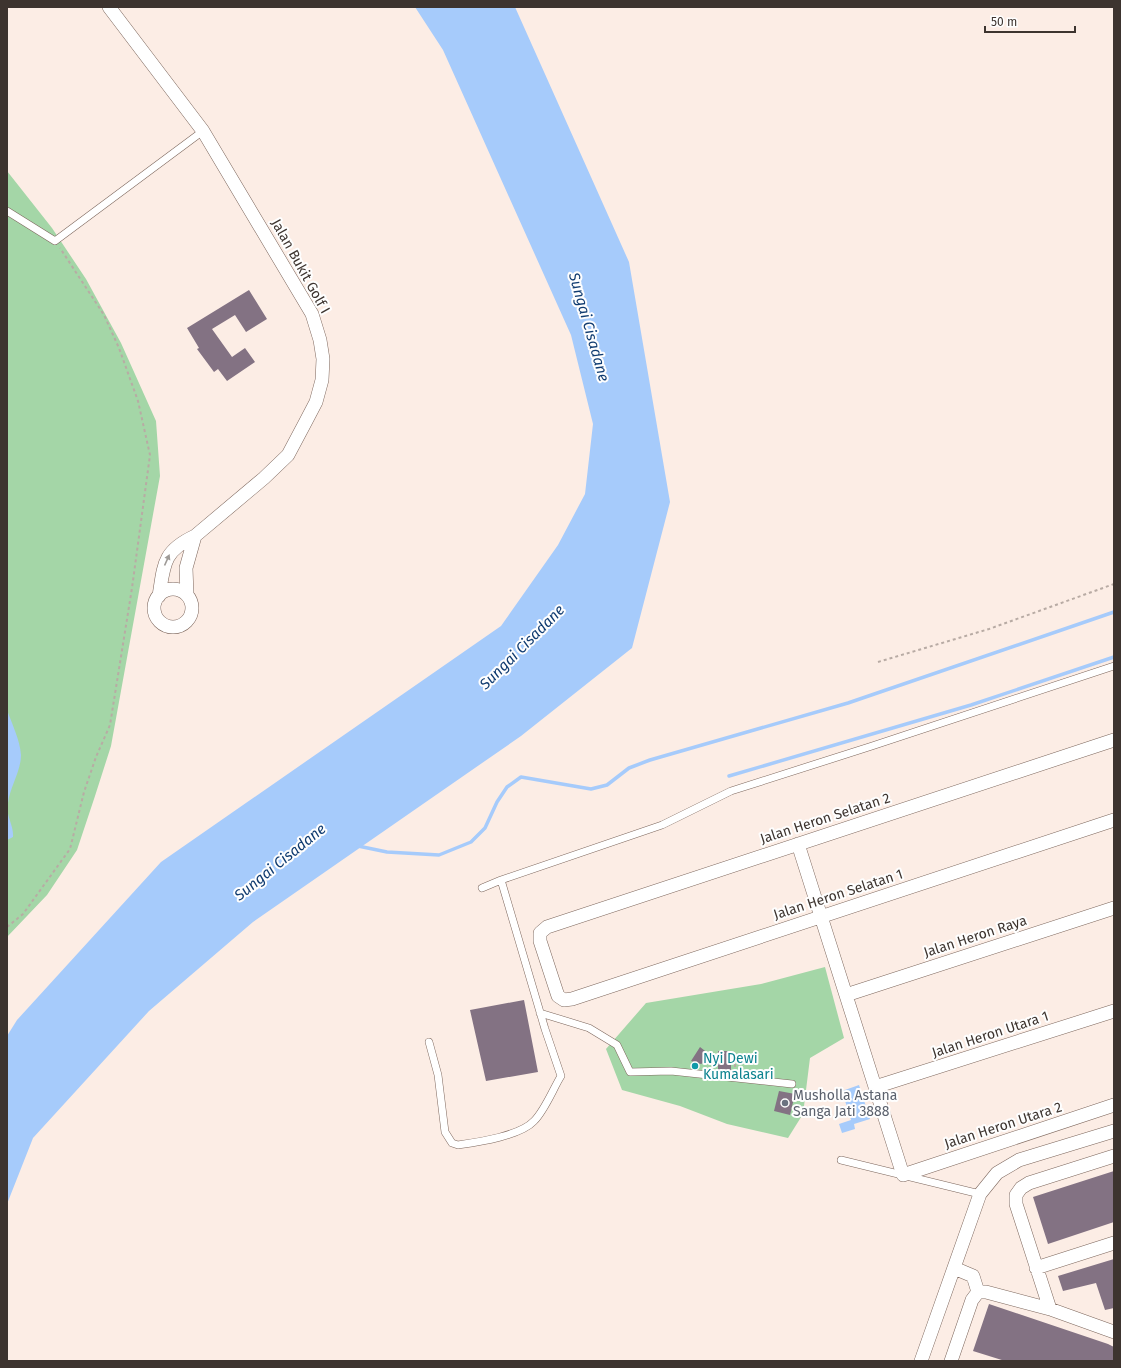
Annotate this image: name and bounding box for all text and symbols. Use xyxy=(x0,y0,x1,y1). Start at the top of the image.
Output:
scale bar xyxy=(985,8,1075,34)
text: 50 m xyxy=(991,15,1017,29)
street label: Jalan Bukit Golf I xyxy=(268,216,334,316)
water label: Sungai Cisadane xyxy=(565,269,613,384)
one-way arrow xyxy=(164,554,170,565)
water label: Sungai Cisadane xyxy=(475,601,568,694)
street label: Jalan Heron Selatan 2 xyxy=(758,789,892,848)
water label: Sungai Cisadane xyxy=(230,819,330,905)
street label: Jalan Heron Selatan 1 xyxy=(771,866,905,923)
street label: Jalan Heron Raya xyxy=(921,912,1029,961)
street label: Jalan Heron Utara 1 xyxy=(930,1008,1051,1061)
place label: Nyi Dewi Kumalasari xyxy=(703,1050,774,1083)
marker: Nyi Dewi Kumalasari xyxy=(690,1061,700,1071)
place label: Musholla Astana Sanga Jati 3888 xyxy=(793,1087,897,1120)
marker: Musholla Astana Sanga Jati 3888 xyxy=(780,1098,790,1108)
street label: Jalan Heron Utara 2 xyxy=(942,1098,1064,1152)

